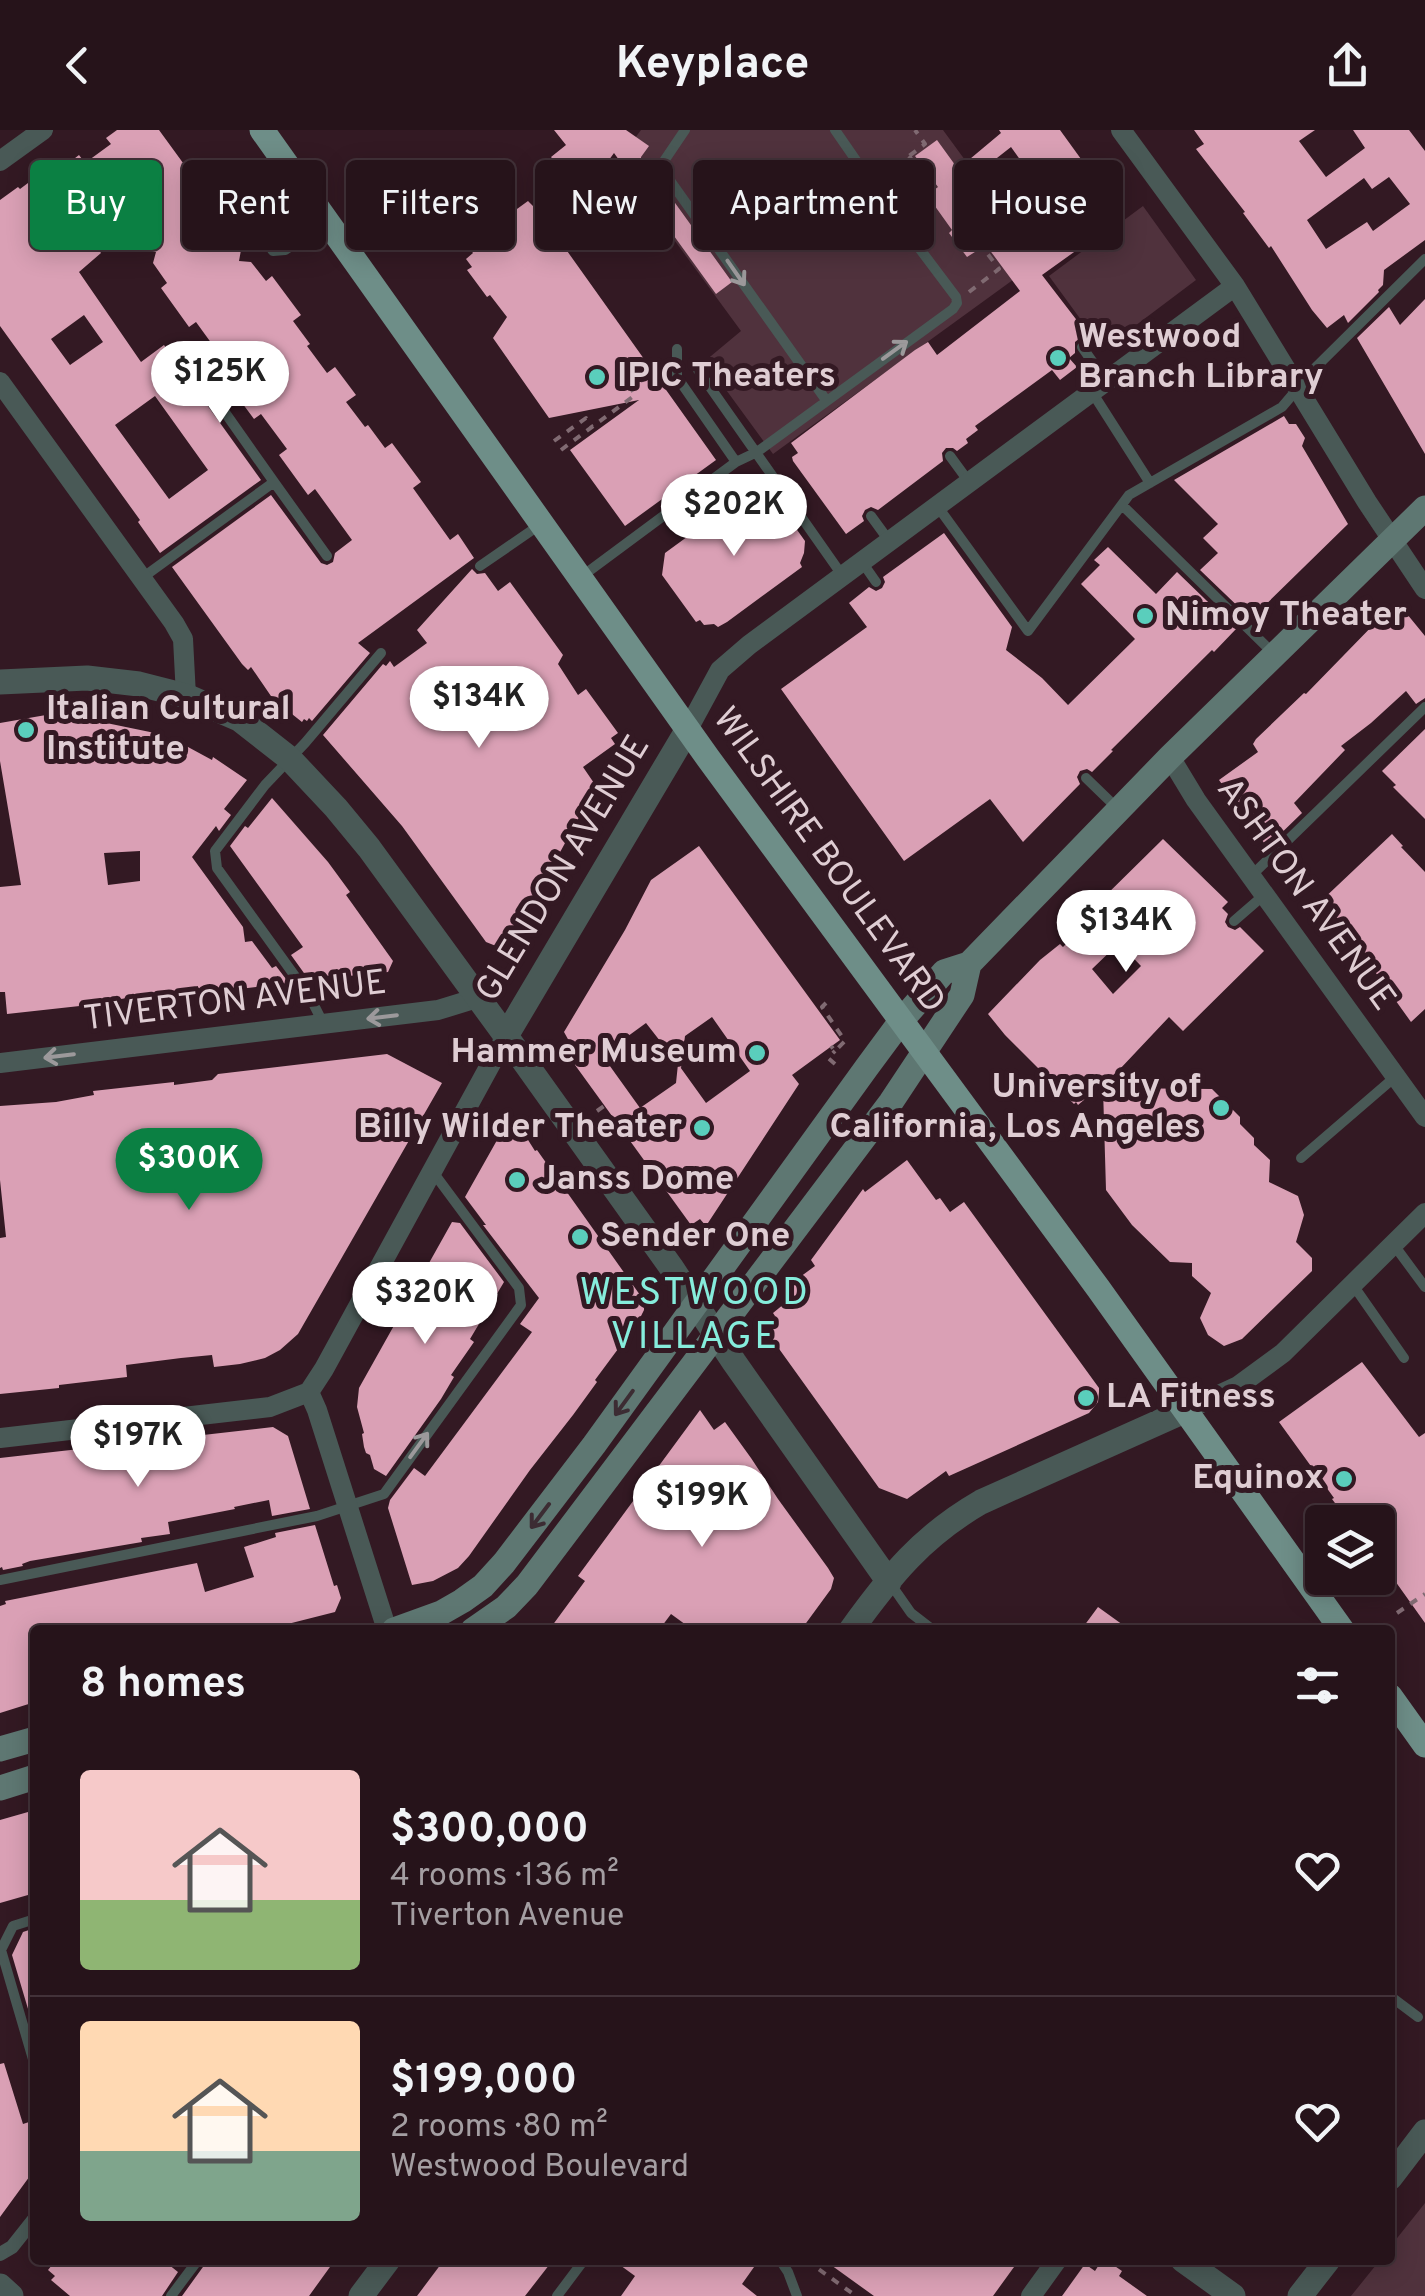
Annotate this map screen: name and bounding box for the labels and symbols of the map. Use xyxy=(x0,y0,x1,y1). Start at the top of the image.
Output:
one-way arrow xyxy=(725,259,746,287)
place label: Westwood Branch Library xyxy=(1078,316,1324,400)
one-way arrow xyxy=(881,340,908,361)
pin: $125K xyxy=(150,341,290,426)
marker: Westwood Branch Library xyxy=(1047,347,1069,369)
place label: IPIC Theaters xyxy=(617,355,836,399)
marker: IPIC Theaters xyxy=(586,366,608,388)
pin: $202K xyxy=(664,474,804,559)
place label: Nimoy Theater xyxy=(1165,594,1407,638)
marker: Nimoy Theater xyxy=(1134,605,1156,627)
pin: $134K xyxy=(409,666,549,751)
place label: Italian Cultural Institute xyxy=(46,688,291,772)
street label: WILSHIRE BOULEVARD xyxy=(702,699,954,1023)
marker: Italian Cultural Institute xyxy=(15,719,37,741)
street label: GLENDON AVENUE xyxy=(467,728,661,1010)
street label: ASHTON AVENUE xyxy=(1206,770,1404,1020)
pin: $134K xyxy=(1056,890,1196,975)
street label: TIVERTON AVENUE xyxy=(81,962,389,1042)
one-way arrow xyxy=(366,1008,398,1027)
place label: Hammer Museum xyxy=(451,1031,737,1075)
marker: Hammer Museum xyxy=(746,1042,768,1064)
one-way arrow xyxy=(44,1047,76,1066)
place label: University of California, Los Angeles xyxy=(830,1066,1201,1150)
marker: University of California, Los Angeles xyxy=(1210,1097,1232,1119)
place label: Billy Wilder Theater xyxy=(358,1106,682,1150)
marker: Billy Wilder Theater xyxy=(691,1117,713,1139)
pin: $300K xyxy=(119,1128,259,1213)
place label: Janss Dome xyxy=(537,1158,734,1202)
marker: Janss Dome xyxy=(506,1169,528,1191)
place label: Sender One xyxy=(600,1215,790,1259)
marker: Sender One xyxy=(569,1226,591,1248)
pin: $320K xyxy=(355,1262,495,1347)
district label: WESTWOOD VILLAGE xyxy=(579,1270,811,1363)
place label: LA Fitness xyxy=(1106,1376,1276,1420)
marker: LA Fitness xyxy=(1075,1387,1097,1409)
one-way arrow xyxy=(613,1389,634,1417)
pin: $197K xyxy=(68,1405,208,1490)
one-way arrow xyxy=(408,1432,429,1459)
place label: Equinox xyxy=(1192,1457,1324,1501)
pin: $199K xyxy=(632,1465,772,1550)
marker: Equinox xyxy=(1333,1468,1355,1490)
one-way arrow xyxy=(529,1502,550,1529)

